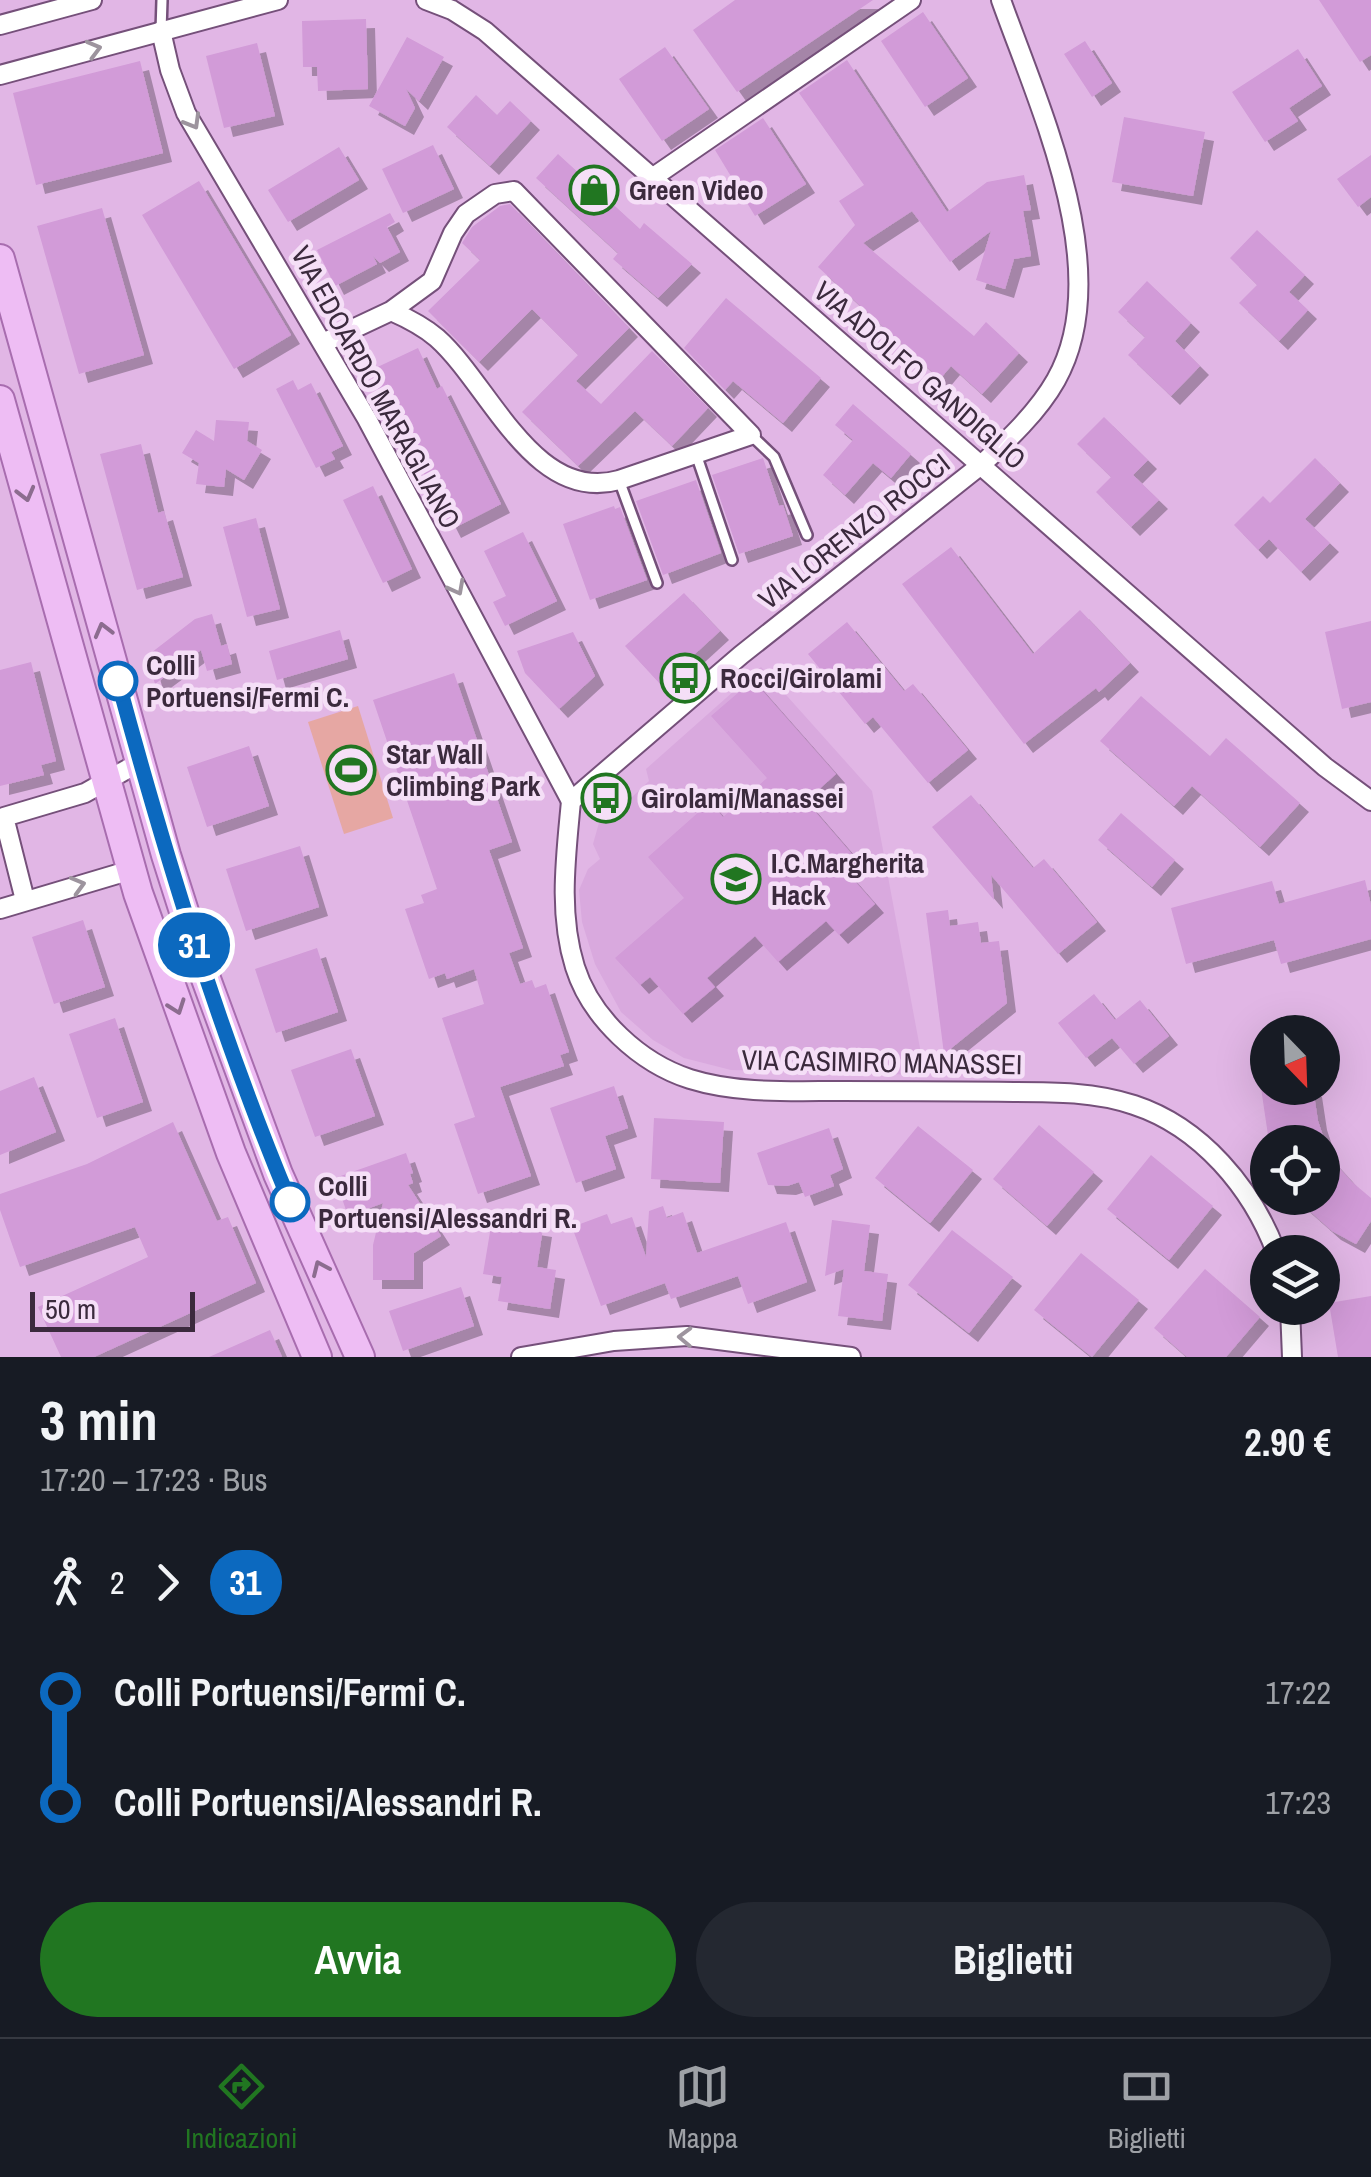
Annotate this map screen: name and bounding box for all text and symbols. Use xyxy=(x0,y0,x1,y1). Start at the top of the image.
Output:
one-way arrow xyxy=(85,40,102,61)
one-way arrow xyxy=(180,112,200,130)
shop icon: Green Video xyxy=(568,164,620,216)
place label: Green Video xyxy=(629,171,764,209)
street label: VIA EDOARDO MARAGLIANO xyxy=(282,239,470,535)
street label: VIA ADOLFO GANDIGLIO xyxy=(806,272,1034,478)
street label: VIA LORENZO ROCCI xyxy=(750,444,958,618)
one-way arrow xyxy=(14,485,35,502)
one-way arrow xyxy=(444,577,464,595)
one-way arrow xyxy=(94,622,115,639)
place label: Colli Portuensi/Fermi C. xyxy=(146,646,349,716)
bus stop icon: Rocci/Girolami xyxy=(659,652,711,704)
place label: Rocci/Girolami xyxy=(720,659,882,697)
marker: Colli Portuensi/Fermi C. xyxy=(99,662,137,700)
place label: Star Wall Climbing Park xyxy=(386,735,541,805)
sports icon: Star Wall Climbing Park xyxy=(325,744,377,796)
bus stop icon: Girolami/Manassei xyxy=(580,772,632,824)
place label: Girolami/Manassei xyxy=(641,779,844,817)
place label: I.C.Margherita Hack xyxy=(771,844,924,914)
school or university icon: I.C.Margherita Hack xyxy=(710,853,762,905)
one-way arrow xyxy=(69,876,86,897)
line badge: 31 xyxy=(149,912,239,978)
text: 31 xyxy=(178,922,210,969)
one-way arrow xyxy=(165,998,186,1015)
north arrow xyxy=(1250,1015,1340,1105)
map controls xyxy=(1250,1015,1340,1325)
street label: VIA CASIMIRO MANASSEI xyxy=(741,1041,1023,1083)
button: locate xyxy=(1250,1125,1340,1215)
place label: Colli Portuensi/Alessandri R. xyxy=(318,1167,577,1237)
marker: Colli Portuensi/Alessandri R. xyxy=(271,1183,309,1221)
button: layers xyxy=(1250,1235,1340,1325)
one-way arrow xyxy=(312,1260,332,1278)
scale bar xyxy=(30,1287,195,1332)
text: 50 m xyxy=(45,1290,96,1328)
one-way arrow xyxy=(677,1326,693,1347)
text: 3 min xyxy=(40,1383,158,1457)
text: 2.90 € xyxy=(1244,1417,1331,1468)
text: 17:20 – 17:23 · Bus xyxy=(40,1458,268,1501)
icon: walk xyxy=(40,1555,95,1610)
icon: forward xyxy=(140,1555,195,1610)
text: 31 xyxy=(230,1559,262,1606)
text: 2 xyxy=(110,1561,125,1604)
text: Colli Portuensi/Fermi C. xyxy=(114,1667,466,1718)
text: 17:22 xyxy=(1265,1671,1331,1714)
text: Colli Portuensi/Alessandri R. xyxy=(114,1777,542,1828)
text: 17:23 xyxy=(1265,1781,1331,1824)
button: Avvia xyxy=(40,1902,676,2017)
button: Biglietti xyxy=(696,1902,1331,2017)
tab: Indicazioni xyxy=(185,2059,297,2157)
tab: Mappa xyxy=(668,2059,738,2157)
tab: Biglietti xyxy=(1108,2059,1186,2157)

